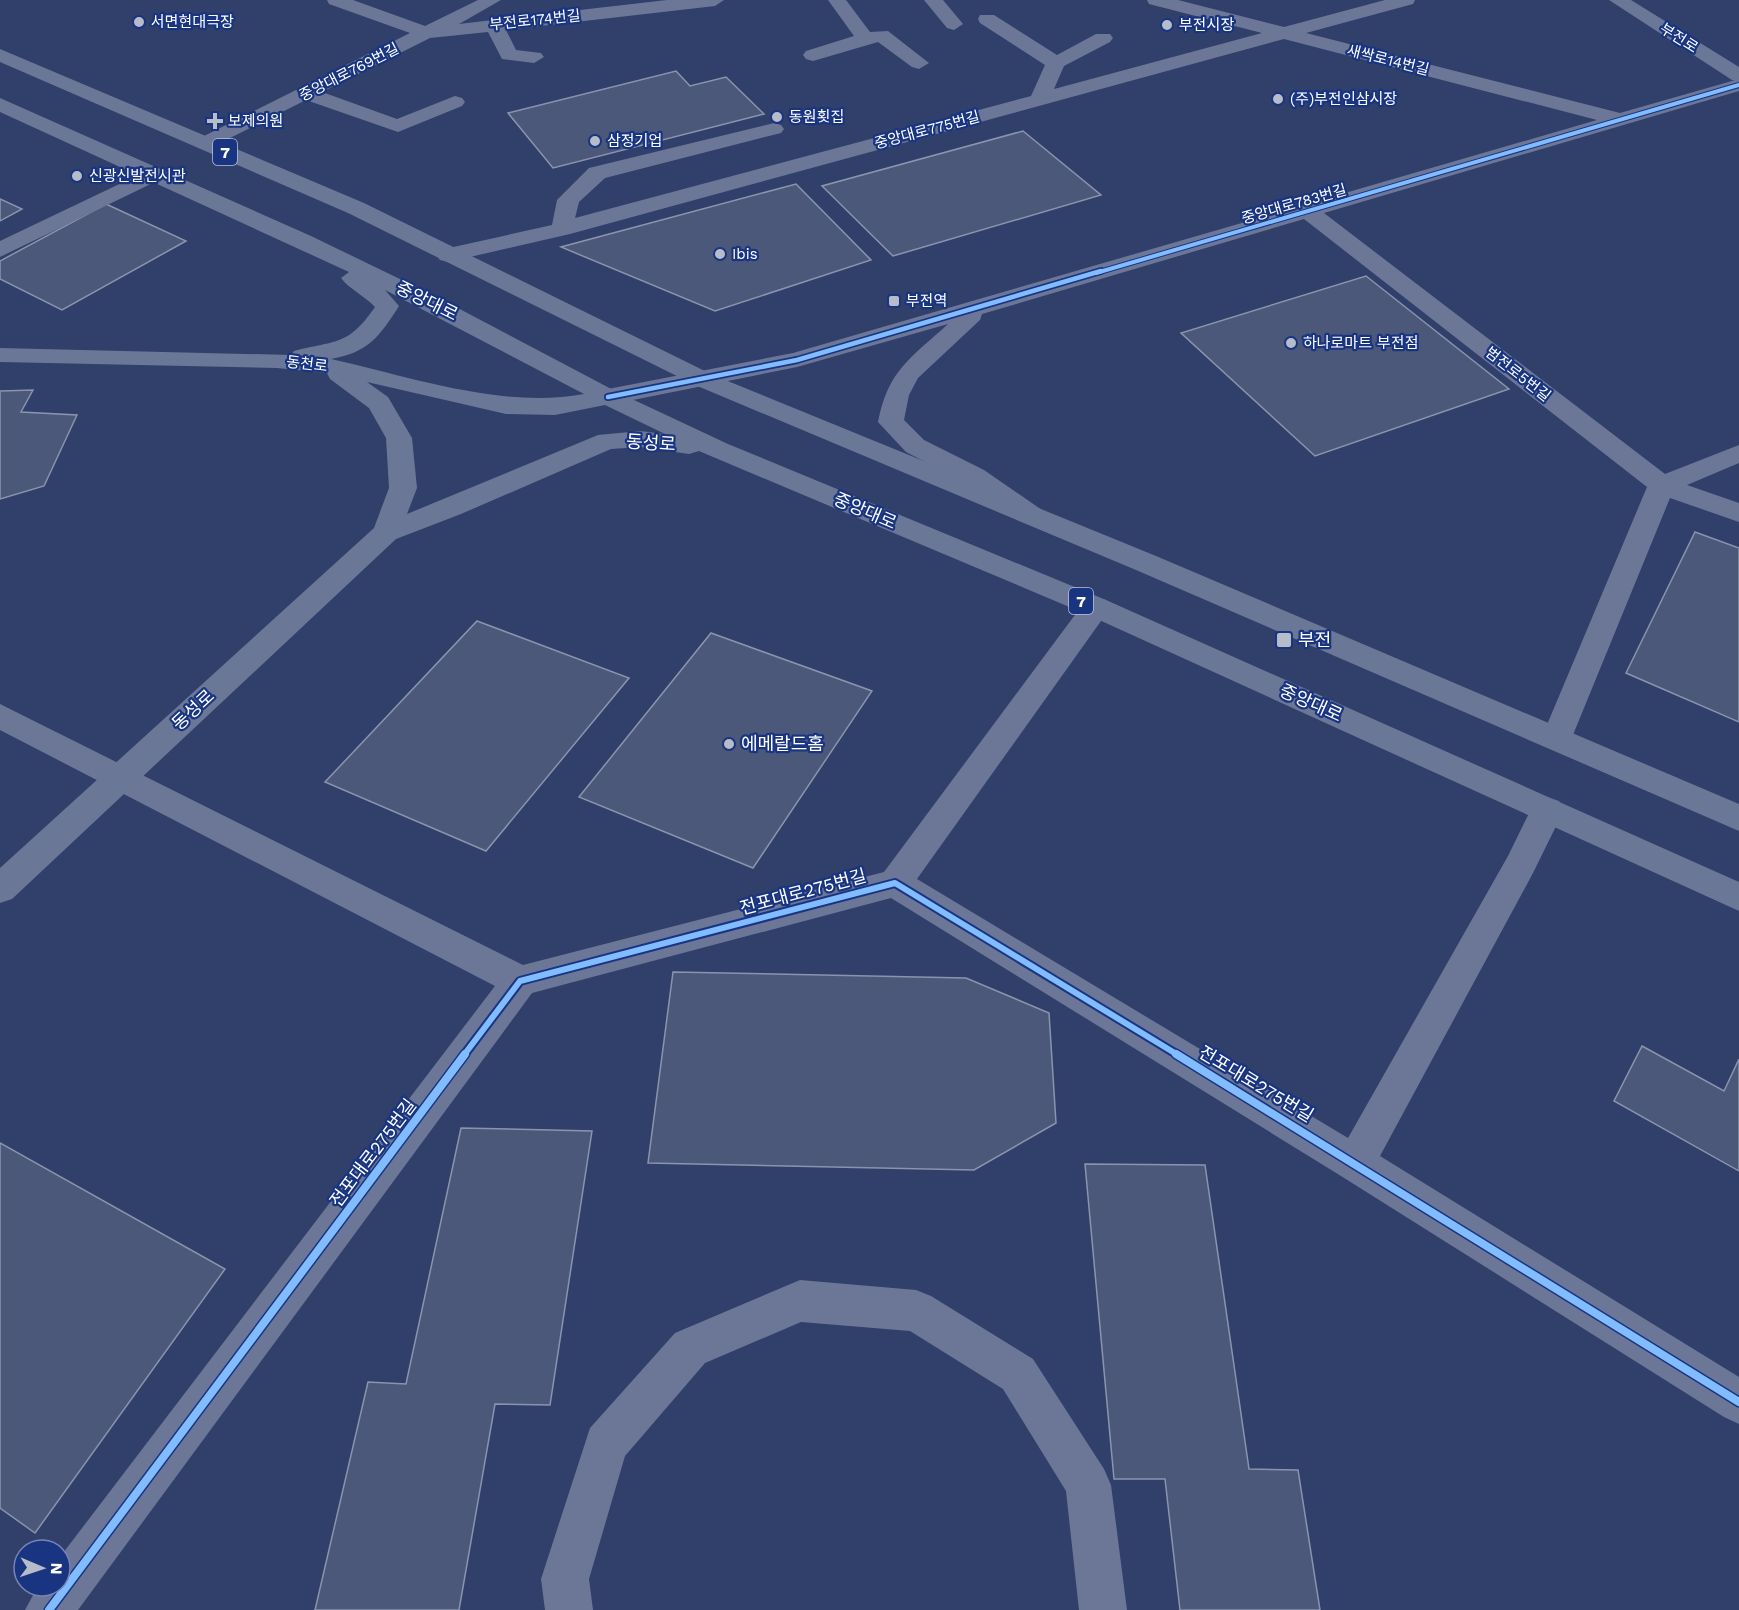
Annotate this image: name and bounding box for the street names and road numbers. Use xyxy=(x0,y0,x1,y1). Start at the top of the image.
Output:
street label: 부전로174번길 xyxy=(489,6,581,34)
street label: 부전로 xyxy=(1657,19,1701,57)
street label: 중앙대로769번길 xyxy=(296,39,402,105)
street label: 새싹로14번길 xyxy=(1345,41,1431,79)
street label: 중앙대로775번길 xyxy=(872,107,982,153)
road number: 7 xyxy=(213,139,237,165)
street label: 중앙대로783번길 xyxy=(1239,180,1349,228)
street label: 중앙대로 xyxy=(393,277,462,325)
street label: 범전로5번길 xyxy=(1482,343,1554,405)
street label: 동천로 xyxy=(285,353,329,375)
street label: 동성로 xyxy=(626,430,677,455)
street label: 중앙대로 xyxy=(831,488,900,533)
road number: 7 xyxy=(1069,588,1093,614)
street label: 중앙대로 xyxy=(1277,679,1346,726)
street label: 동성로 xyxy=(167,685,218,734)
street label: 전포대로275번길 xyxy=(737,865,868,918)
street label: 전포대로275번길 xyxy=(1195,1041,1317,1126)
street label: 전포대로275번길 xyxy=(325,1094,420,1211)

